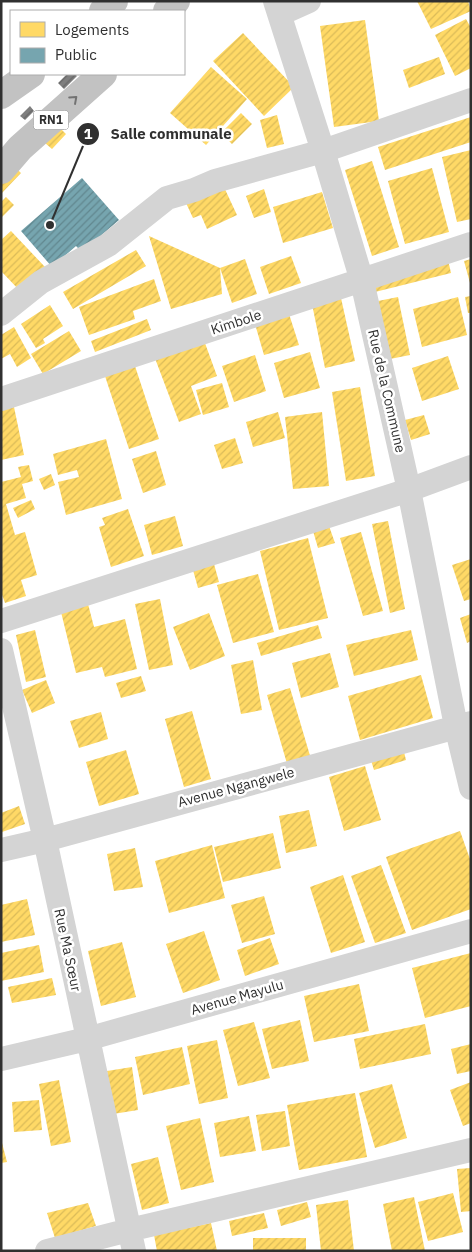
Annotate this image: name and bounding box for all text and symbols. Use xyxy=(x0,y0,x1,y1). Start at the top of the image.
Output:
legend xyxy=(10,10,185,75)
text: Logements xyxy=(55,20,129,39)
text: Public xyxy=(55,45,97,64)
one-way arrow xyxy=(69,96,78,105)
road number: RN1 xyxy=(34,110,68,130)
callout: Salle communale xyxy=(75,119,241,149)
text: 1 xyxy=(83,124,93,143)
text: Salle communale xyxy=(110,124,232,143)
street label: Kimbole xyxy=(208,305,264,339)
street label: Rue de la Commune xyxy=(364,328,410,455)
street label: Avenue Ngangwele xyxy=(176,763,297,811)
street label: Rue Ma Sœur xyxy=(50,907,86,993)
street label: Avenue Mayulu xyxy=(189,975,285,1019)

